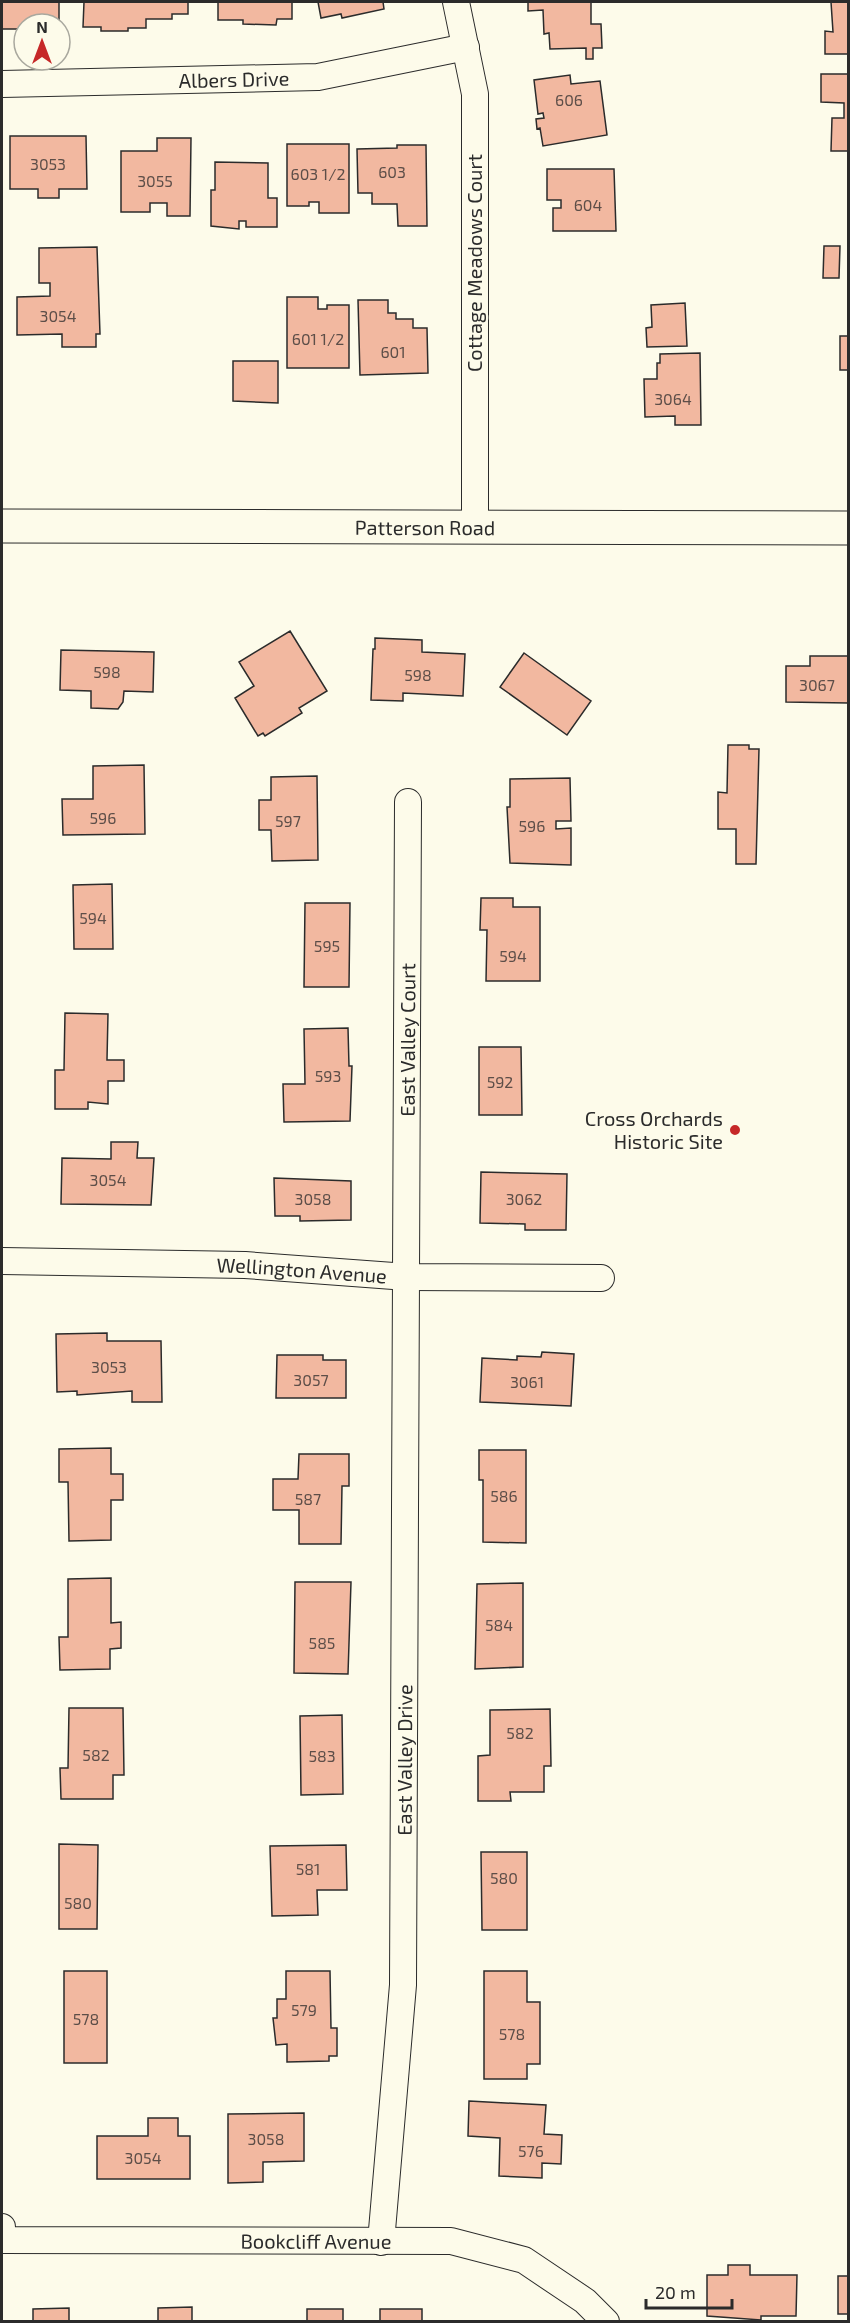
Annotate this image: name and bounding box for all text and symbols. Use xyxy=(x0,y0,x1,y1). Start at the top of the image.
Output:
north arrow xyxy=(12,12,72,72)
text: N xyxy=(36,17,48,36)
street label: Albers Drive xyxy=(178,66,290,92)
house number: 606 xyxy=(555,90,583,109)
house number: 3053 xyxy=(30,154,66,173)
street label: Cottage Meadows Court xyxy=(462,154,486,372)
house number: 603 xyxy=(378,162,406,181)
house number: 603 1/2 xyxy=(291,164,345,183)
house number: 3055 xyxy=(137,171,173,190)
house number: 604 xyxy=(574,195,602,214)
house number: 3054 xyxy=(40,306,77,325)
house number: 601 1/2 xyxy=(292,329,344,348)
house number: 601 xyxy=(380,342,406,361)
house number: 3064 xyxy=(654,389,692,408)
street label: Patterson Road xyxy=(355,515,495,539)
house number: 598 xyxy=(93,662,121,681)
house number: 598 xyxy=(404,665,432,684)
house number: 3067 xyxy=(799,675,835,694)
house number: 596 xyxy=(90,808,116,827)
house number: 597 xyxy=(275,811,301,830)
house number: 596 xyxy=(519,816,545,835)
house number: 594 xyxy=(79,908,107,927)
house number: 595 xyxy=(314,936,340,955)
house number: 594 xyxy=(499,946,527,965)
street label: East Valley Court xyxy=(395,963,419,1117)
house number: 593 xyxy=(315,1066,341,1085)
house number: 592 xyxy=(487,1072,513,1091)
place label: Cross Orchards Historic Site xyxy=(585,1106,723,1153)
marker: Cross Orchards Historic Site xyxy=(728,1123,742,1137)
house number: 3054 xyxy=(90,1170,127,1189)
house number: 3058 xyxy=(295,1189,331,1208)
house number: 3062 xyxy=(506,1189,542,1208)
street label: Wellington Avenue xyxy=(216,1253,388,1287)
house number: 3053 xyxy=(91,1357,127,1376)
house number: 3057 xyxy=(293,1370,329,1389)
house number: 3061 xyxy=(510,1372,544,1391)
house number: 586 xyxy=(490,1486,518,1505)
house number: 587 xyxy=(295,1489,321,1508)
house number: 584 xyxy=(485,1615,513,1634)
house number: 585 xyxy=(309,1633,335,1652)
street label: East Valley Drive xyxy=(392,1684,416,1836)
house number: 582 xyxy=(506,1723,534,1742)
house number: 582 xyxy=(82,1745,110,1764)
house number: 583 xyxy=(308,1746,336,1765)
house number: 581 xyxy=(296,1859,320,1878)
house number: 580 xyxy=(490,1868,518,1887)
house number: 580 xyxy=(64,1893,92,1912)
house number: 579 xyxy=(291,2000,317,2019)
house number: 578 xyxy=(73,2009,99,2028)
house number: 578 xyxy=(499,2024,525,2043)
house number: 3058 xyxy=(248,2129,284,2148)
house number: 576 xyxy=(518,2141,544,2160)
house number: 3054 xyxy=(125,2148,162,2167)
street label: Bookcliff Avenue xyxy=(240,2229,392,2253)
scale bar xyxy=(646,2272,732,2310)
text: 20 m xyxy=(655,2281,696,2303)

